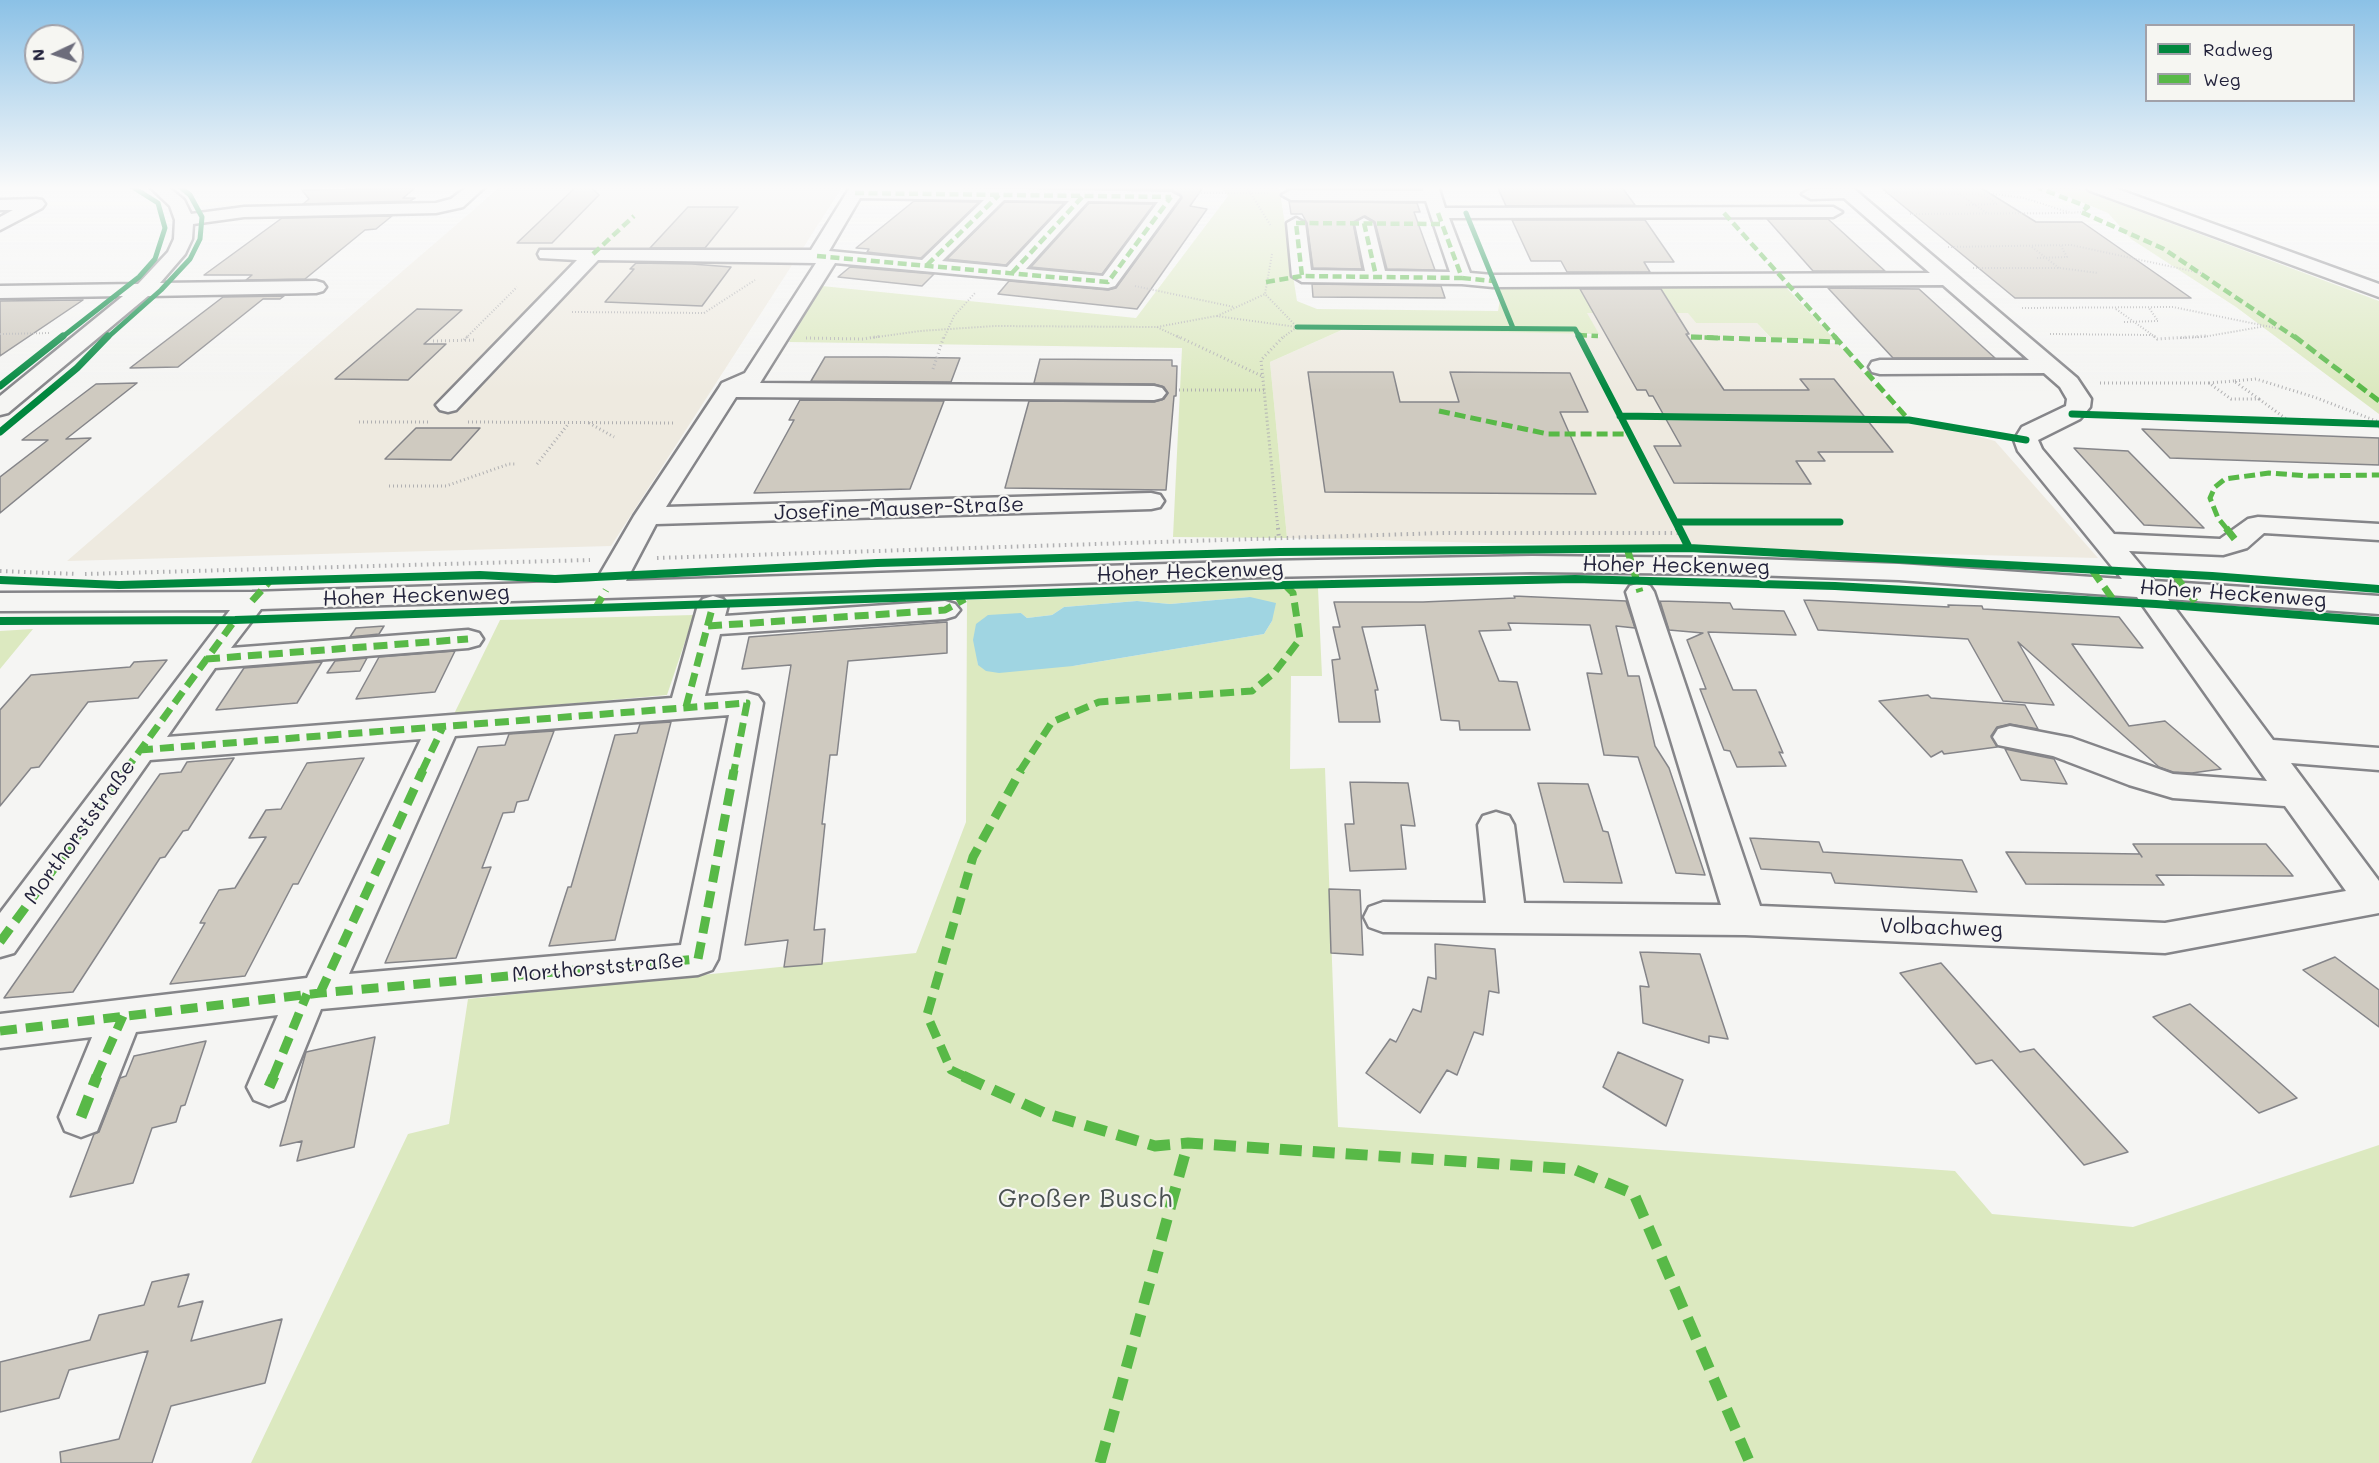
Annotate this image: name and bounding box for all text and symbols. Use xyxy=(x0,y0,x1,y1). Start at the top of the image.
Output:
north arrow xyxy=(24,24,84,84)
legend xyxy=(2145,24,2355,102)
text: Radweg xyxy=(2203,37,2273,61)
text: N xyxy=(27,48,48,62)
text: Weg xyxy=(2203,67,2240,91)
street label: Josefine-Mauser-Straße xyxy=(774,492,1024,526)
street label: Hoher Heckenweg xyxy=(1582,552,1770,580)
street label: Hoher Heckenweg xyxy=(1096,556,1284,588)
street label: Hoher Heckenweg xyxy=(2139,575,2327,613)
street label: Hoher Heckenweg xyxy=(322,580,510,612)
street label: Morthorststraße xyxy=(19,755,141,909)
street label: Volbachweg xyxy=(1879,913,2003,943)
street label: Morthorststraße xyxy=(511,948,685,988)
park label: Großer Busch xyxy=(998,1183,1172,1215)

